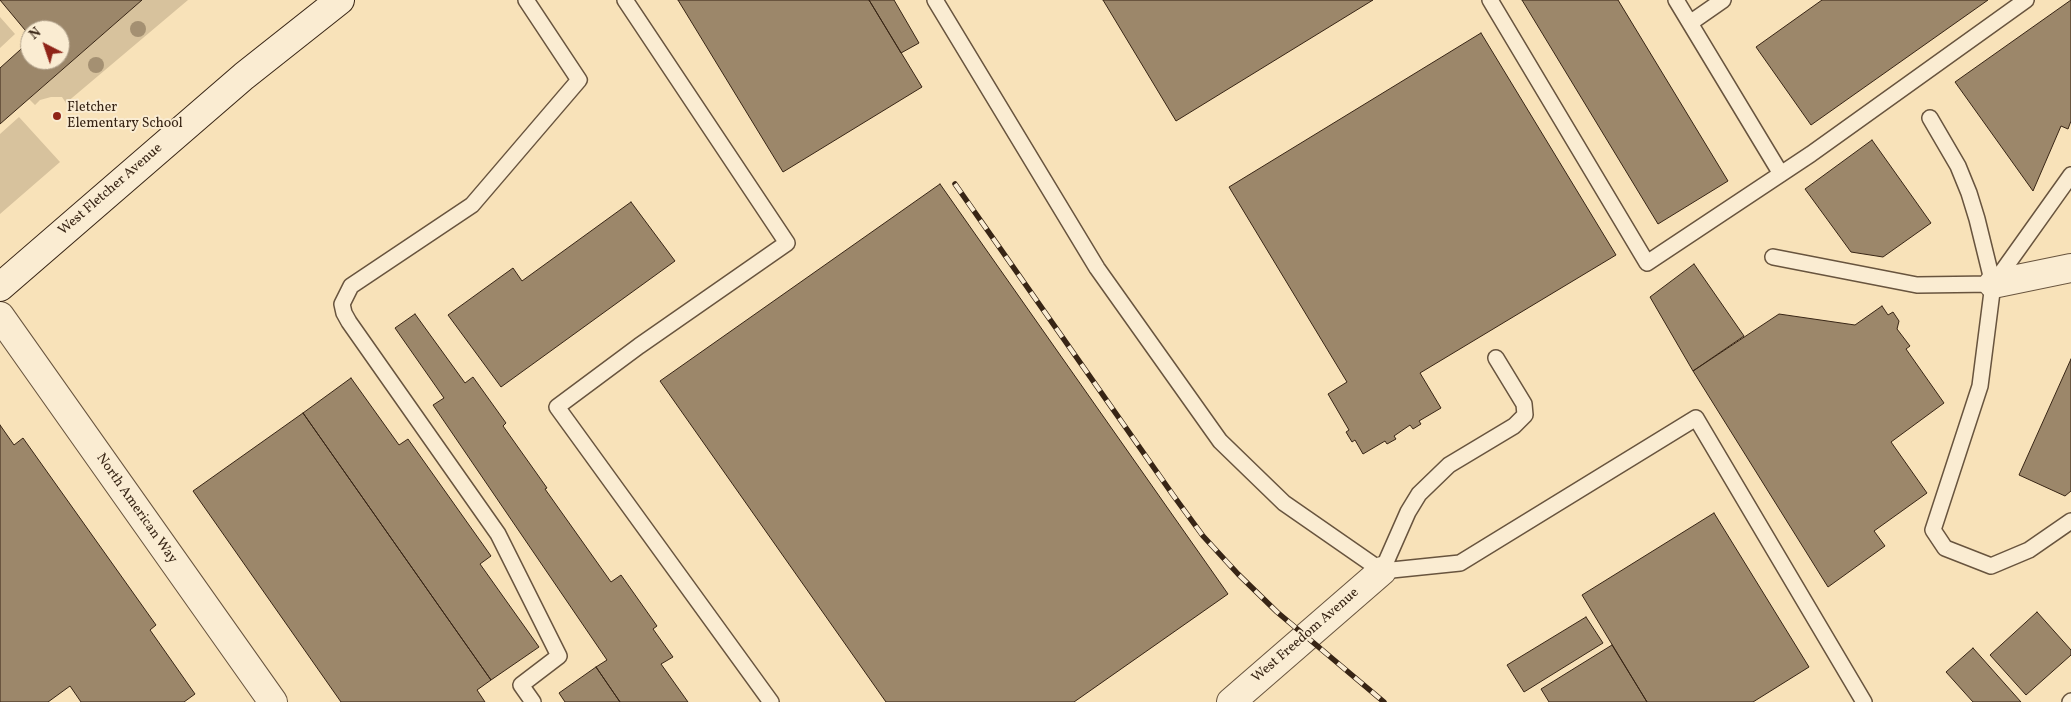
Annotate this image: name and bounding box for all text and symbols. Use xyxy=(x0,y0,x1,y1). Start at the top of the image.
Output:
north arrow xyxy=(20,20,70,70)
text: N xyxy=(25,24,46,45)
place label: Fletcher Elementary School xyxy=(67,100,183,132)
marker: Fletcher Elementary School xyxy=(51,110,63,122)
street label: West Fletcher Avenue xyxy=(56,140,166,240)
street label: North American Way xyxy=(92,451,180,567)
street label: West Freedom Avenue xyxy=(1249,585,1363,687)

